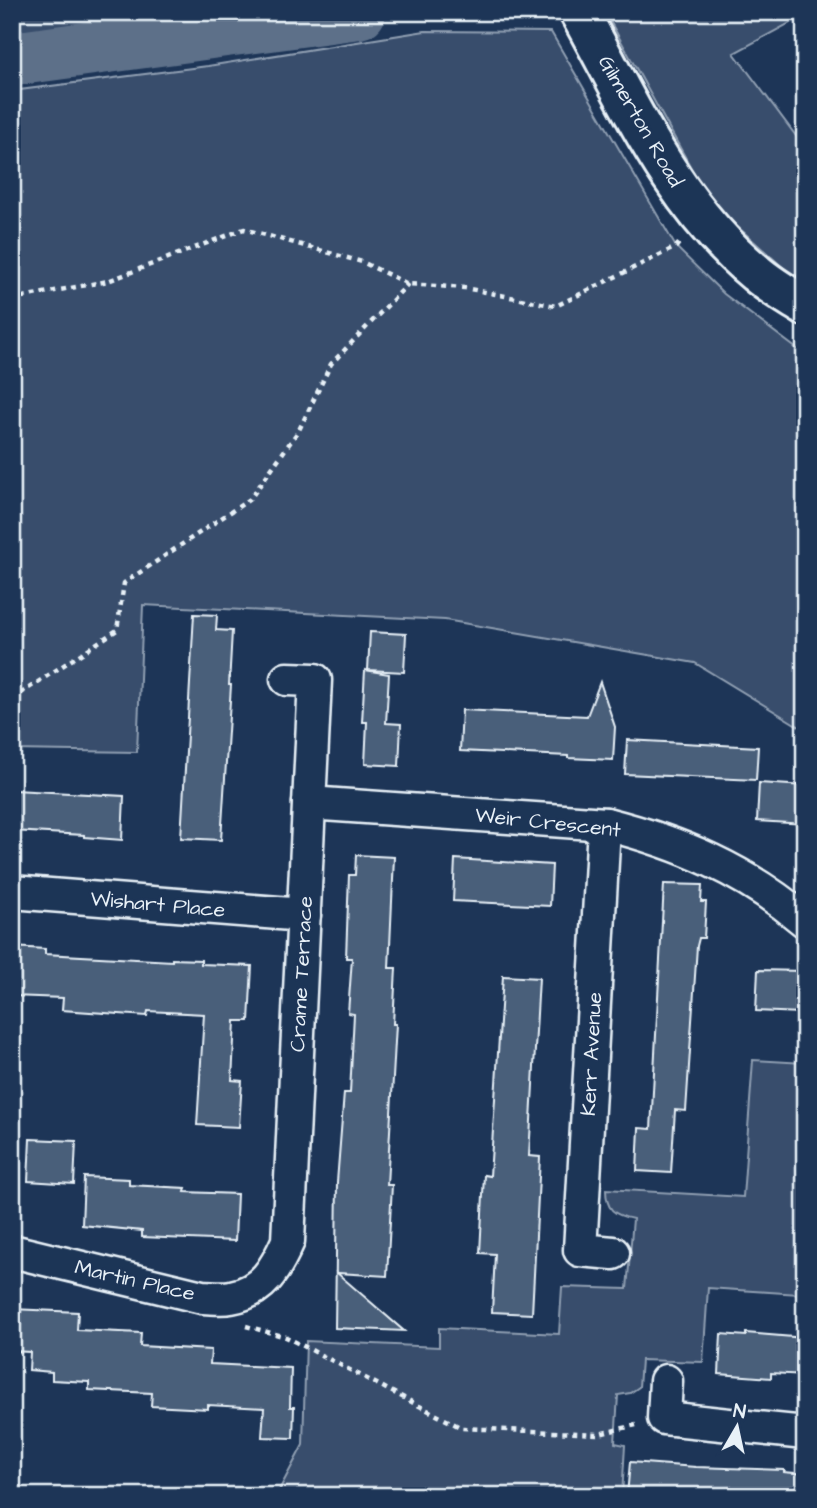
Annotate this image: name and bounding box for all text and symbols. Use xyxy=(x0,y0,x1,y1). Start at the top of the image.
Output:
street label: Gilmerton Road xyxy=(591,50,690,193)
street label: Weir Crescent xyxy=(474,800,623,845)
street label: Wishart Place xyxy=(89,884,227,925)
street label: Crame Terrace xyxy=(283,895,320,1053)
street label: Kerr Avenue xyxy=(574,991,609,1117)
street label: Martin Place xyxy=(72,1253,198,1308)
north arrow xyxy=(702,1392,772,1462)
text: N xyxy=(731,1397,748,1426)

